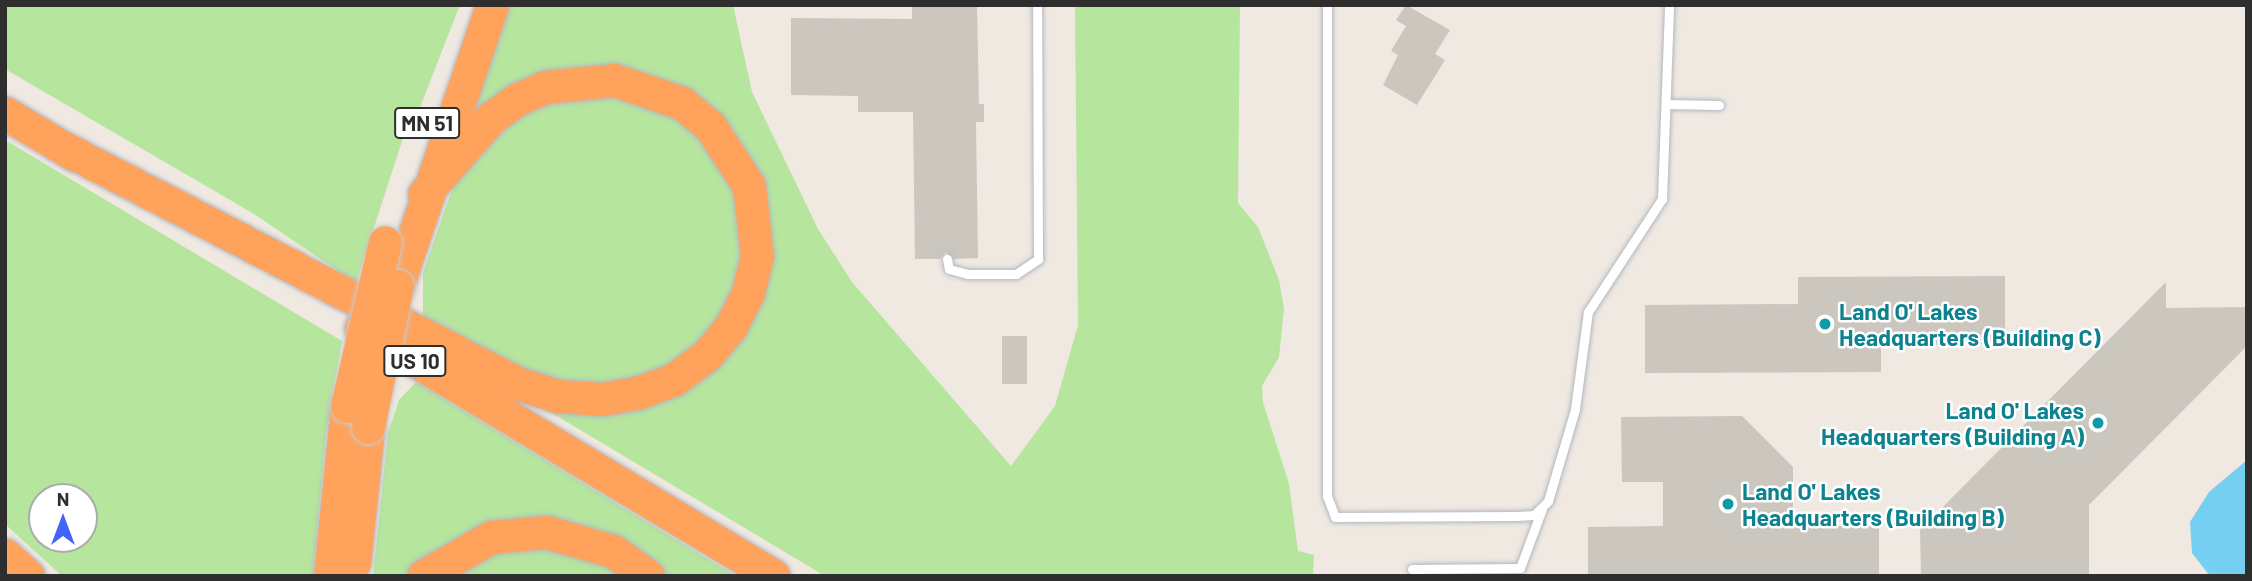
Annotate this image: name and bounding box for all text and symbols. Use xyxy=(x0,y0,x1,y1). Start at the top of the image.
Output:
road number: MN 51 xyxy=(394,106,460,140)
place label: Land O' Lakes Headquarters (Building C) xyxy=(1839,297,2101,351)
marker: Land O' Lakes Headquarters (Building C) xyxy=(1817,316,1833,332)
road number: US 10 xyxy=(382,344,448,378)
place label: Land O' Lakes Headquarters (Building A) xyxy=(1821,396,2084,450)
marker: Land O' Lakes Headquarters (Building A) xyxy=(2090,415,2106,431)
place label: Land O' Lakes Headquarters (Building B) xyxy=(1742,477,2004,531)
north arrow xyxy=(28,483,98,553)
text: N xyxy=(57,487,69,510)
marker: Land O' Lakes Headquarters (Building B) xyxy=(1720,496,1736,512)

